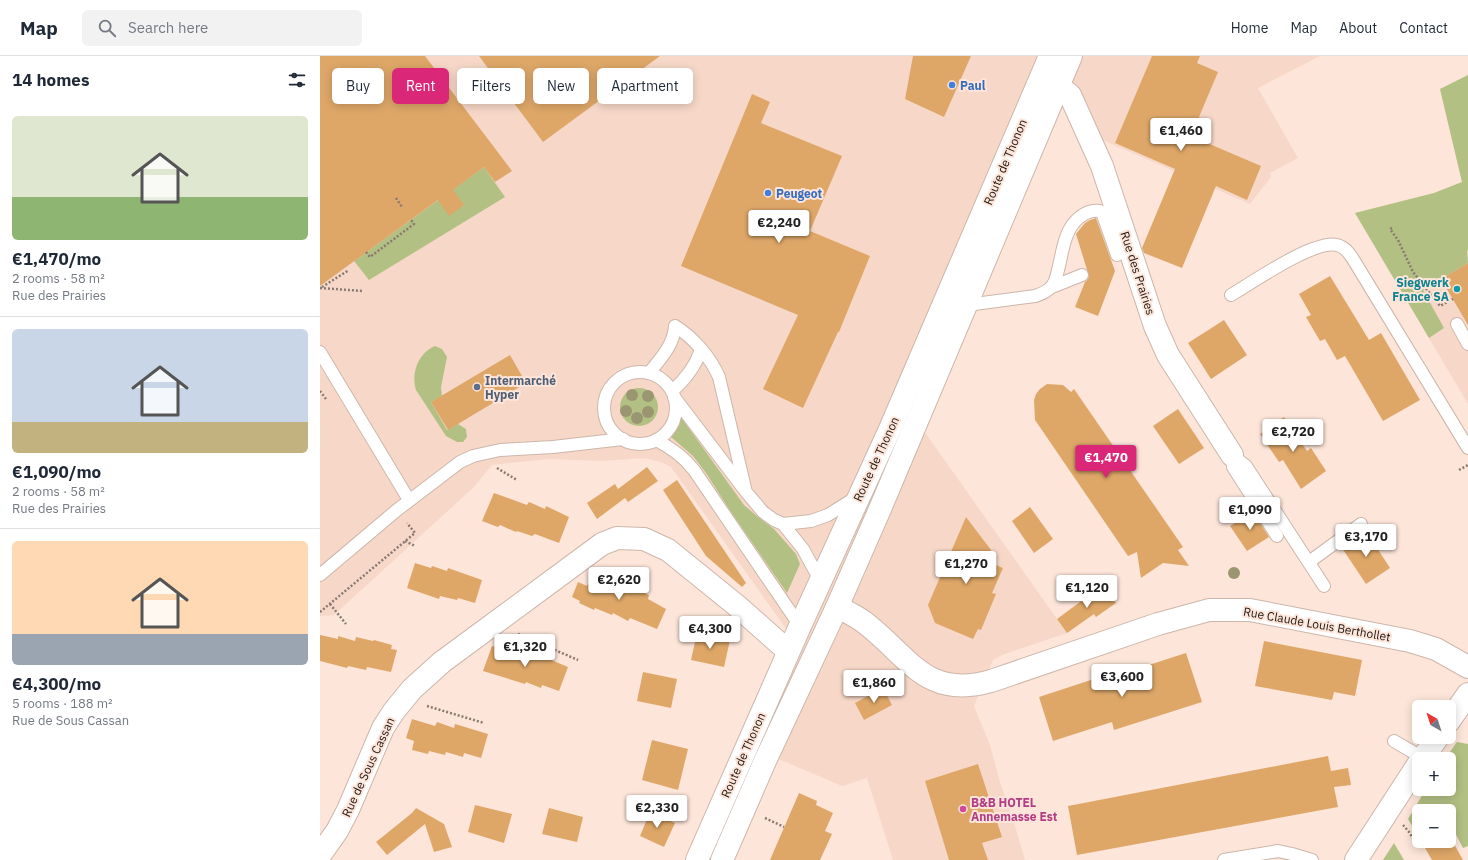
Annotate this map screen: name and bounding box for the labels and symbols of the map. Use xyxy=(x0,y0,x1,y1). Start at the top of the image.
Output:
place label: Paul xyxy=(960,78,986,93)
marker: Paul xyxy=(947,80,957,90)
street label: Route de Thonon xyxy=(980,117,1030,207)
pin: €1,460 xyxy=(1148,118,1214,152)
place label: Peugeot xyxy=(776,186,823,201)
marker: Peugeot xyxy=(763,188,773,198)
pin: €2,240 xyxy=(746,210,812,244)
street label: Rue des Prairies xyxy=(1117,229,1159,317)
place label: Siegwerk France SA xyxy=(1392,275,1449,304)
marker: Siegwerk France SA xyxy=(1452,284,1462,294)
place label: Intermarché Hyper xyxy=(485,373,556,402)
marker: Intermarché Hyper xyxy=(472,382,482,392)
street label: Route de Thonon xyxy=(850,414,902,504)
pin: €2,720 xyxy=(1260,419,1326,453)
pin: €1,470 xyxy=(1073,445,1139,479)
pin: €1,090 xyxy=(1217,497,1283,531)
pin: €3,170 xyxy=(1333,524,1399,558)
pin: €1,270 xyxy=(933,551,999,585)
pin: €2,620 xyxy=(586,567,652,601)
pin: €1,120 xyxy=(1054,575,1120,609)
street label: Rue Claude Louis Berthollet xyxy=(1242,604,1392,644)
pin: €4,300 xyxy=(677,616,743,650)
pin: €1,320 xyxy=(492,634,558,668)
pin: €3,600 xyxy=(1089,664,1155,698)
pin: €1,860 xyxy=(841,670,907,704)
north arrow xyxy=(1412,700,1456,744)
street label: Route de Thonon xyxy=(717,710,769,800)
street label: Rue de Sous Cassan xyxy=(338,715,398,819)
pin: €2,330 xyxy=(624,795,690,829)
place label: B&B HOTEL Annemasse Est xyxy=(971,795,1058,824)
marker: B&B HOTEL Annemasse Est xyxy=(958,804,968,814)

